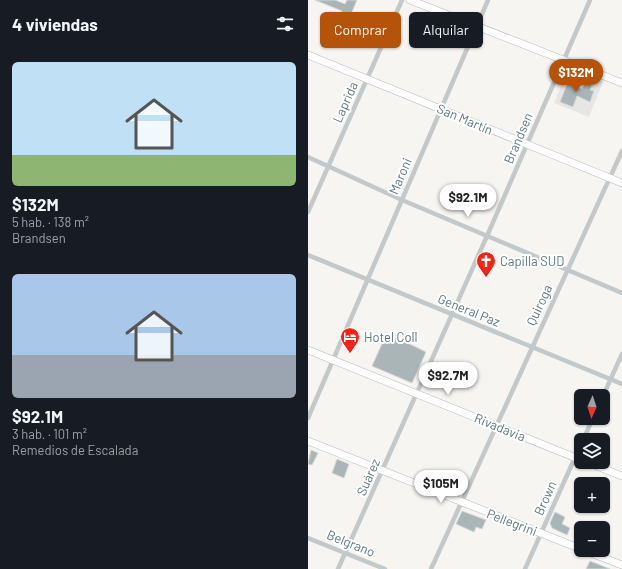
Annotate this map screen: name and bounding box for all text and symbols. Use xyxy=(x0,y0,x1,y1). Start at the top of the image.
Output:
chip: Comprar xyxy=(320,12,401,48)
chip: Alquilar xyxy=(409,12,483,48)
icon: filters xyxy=(274,13,296,35)
text: 4 viviendas xyxy=(12,14,98,34)
pin: $132M xyxy=(548,59,604,93)
text: $132M xyxy=(558,64,594,80)
street label: Laprida xyxy=(329,79,361,125)
icon: home xyxy=(118,88,190,160)
street label: San Martín xyxy=(435,100,495,138)
street label: Brandsen xyxy=(500,110,536,166)
street label: Maroni xyxy=(385,155,415,197)
pin: $92.1M xyxy=(435,184,501,218)
text: $92.1M xyxy=(448,189,488,205)
text: $132M xyxy=(12,194,59,214)
text: 5 hab. · 138 m² xyxy=(12,214,89,230)
text: Brandsen xyxy=(12,230,66,246)
church icon: Capilla SUD xyxy=(475,250,497,278)
place label: Capilla SUD xyxy=(500,253,564,269)
street label: Quiroga xyxy=(523,282,555,328)
street label: General Paz xyxy=(436,290,503,330)
icon: home xyxy=(118,300,190,372)
hotel icon: Hotel Coll xyxy=(339,326,361,354)
place label: Hotel Coll xyxy=(364,329,418,345)
pin: $92.7M xyxy=(415,362,481,396)
text: $92.7M xyxy=(428,367,468,383)
north arrow xyxy=(574,389,610,425)
map controls xyxy=(574,389,610,557)
text: $92.1M xyxy=(12,406,63,426)
street label: Rivadavia xyxy=(472,410,528,444)
text: 3 hab. · 101 m² xyxy=(12,426,87,442)
button: layers xyxy=(574,433,610,469)
text: Remedios de Escalada xyxy=(12,442,138,458)
street label: Suárez xyxy=(353,456,383,498)
pin: $105M xyxy=(413,470,469,504)
text: $105M xyxy=(423,475,459,491)
button: + xyxy=(574,477,610,513)
street label: Brown xyxy=(530,478,560,518)
street label: Pellegrini xyxy=(485,505,539,539)
button: − xyxy=(574,521,610,557)
street label: Belgrano xyxy=(325,526,377,560)

